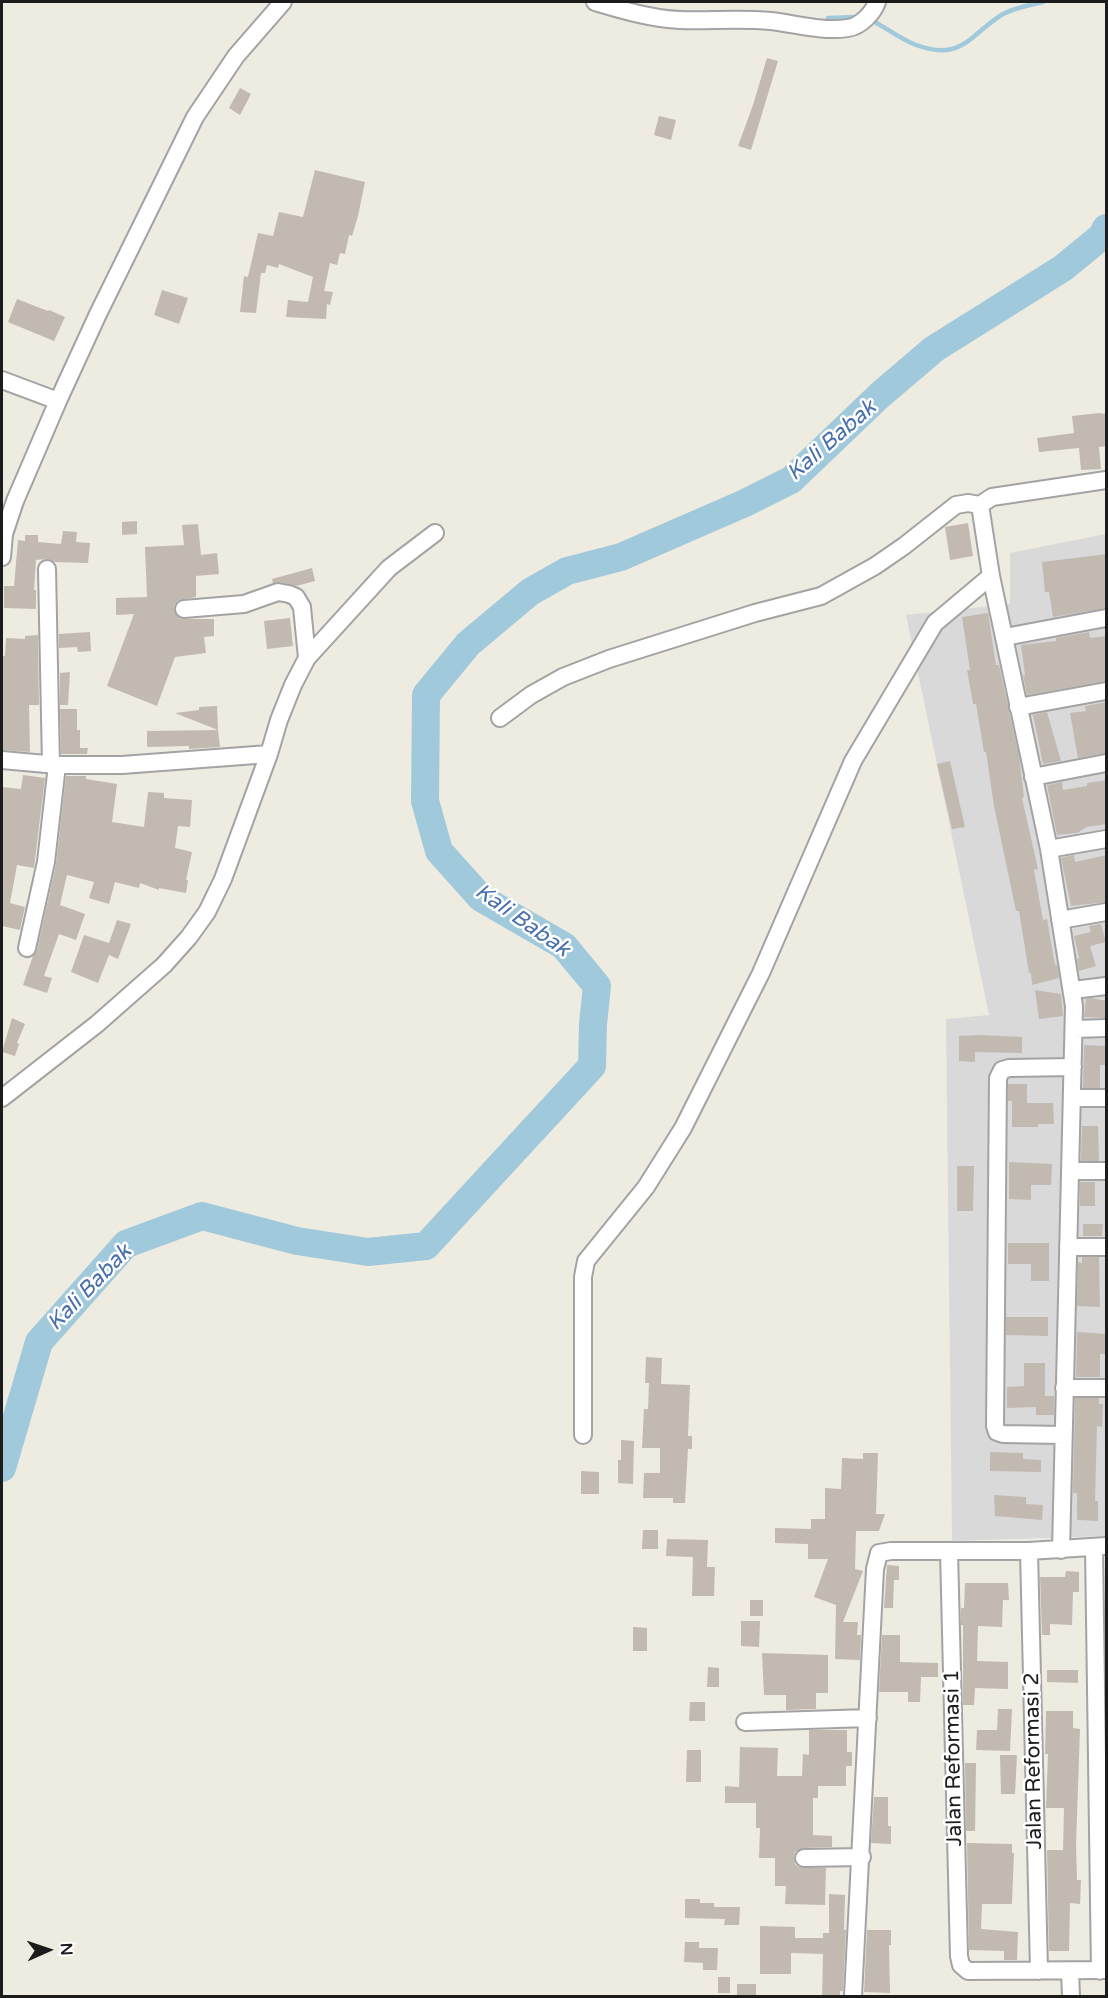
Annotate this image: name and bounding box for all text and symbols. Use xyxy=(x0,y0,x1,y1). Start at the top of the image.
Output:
water label: Kali Babak xyxy=(782,395,882,487)
water label: Kali Babak xyxy=(470,879,574,963)
water label: Kali Babak xyxy=(42,1239,138,1337)
street label: Jalan Reformasi 1 xyxy=(940,1669,968,1847)
street label: Jalan Reformasi 2 xyxy=(1020,1672,1048,1850)
north arrow xyxy=(18,1920,78,1980)
text: N xyxy=(56,1942,76,1956)

